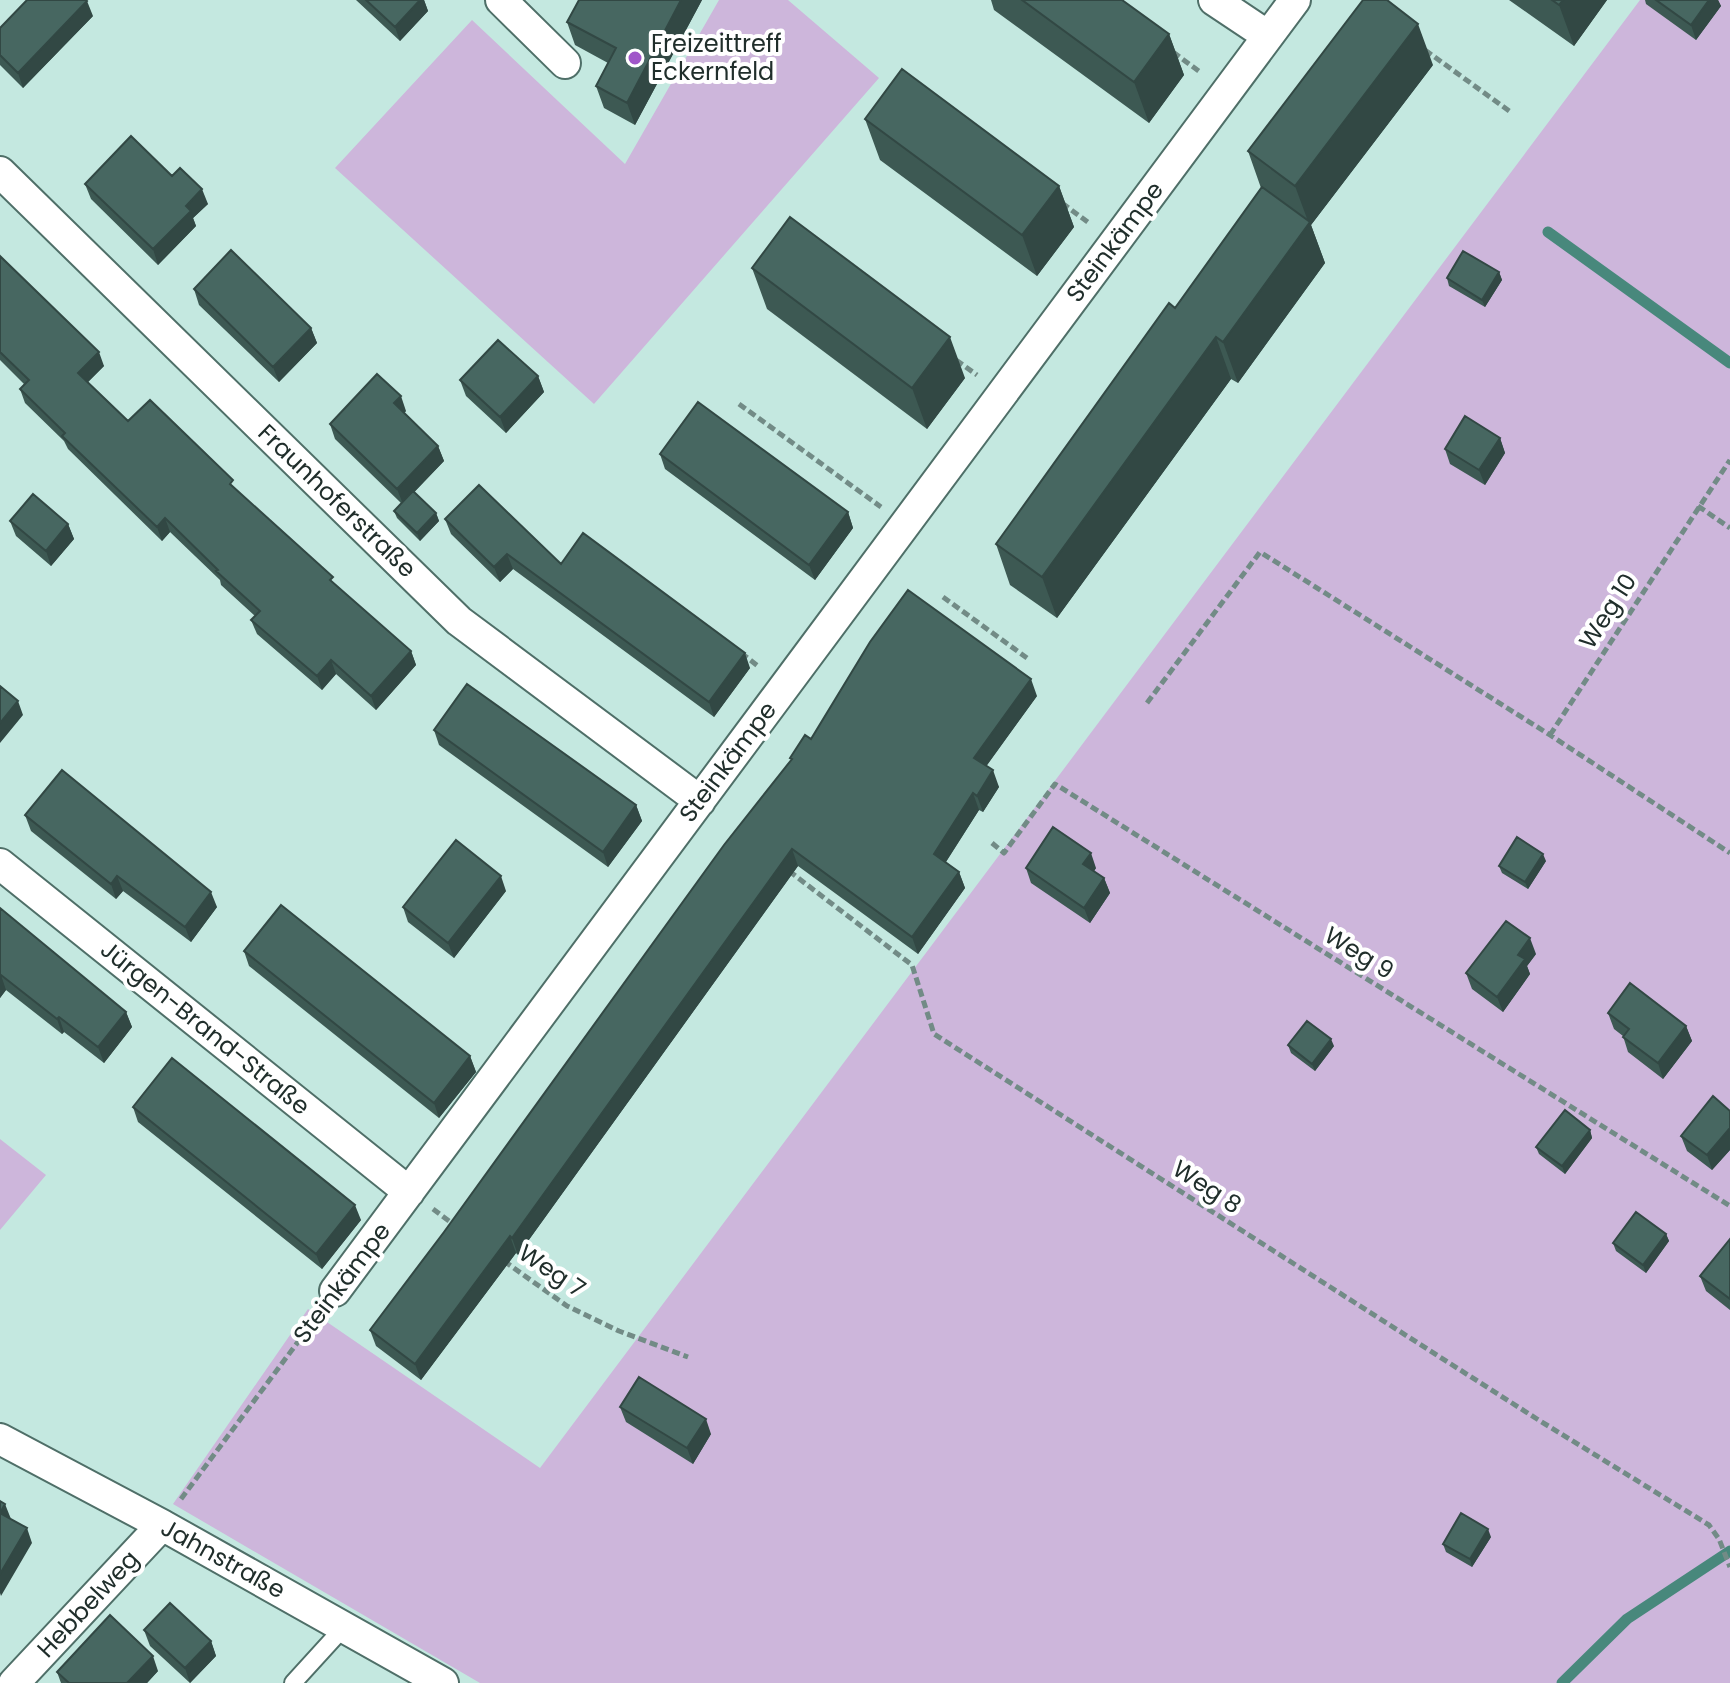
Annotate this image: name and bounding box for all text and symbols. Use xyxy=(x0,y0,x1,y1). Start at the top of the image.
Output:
place label: Freizeittreff Eckernfeld xyxy=(651,27,782,88)
marker: Freizeittreff Eckernfeld xyxy=(626,49,644,67)
street label: Steinkämpe xyxy=(1058,175,1171,309)
street label: Fraunhoferstraße xyxy=(251,416,424,585)
street label: Weg 10 xyxy=(1571,567,1644,655)
street label: Steinkämpe xyxy=(671,695,784,829)
street label: Weg 9 xyxy=(1318,918,1400,987)
street label: Jürgen-Brand-Straße xyxy=(94,933,317,1122)
street label: Weg 8 xyxy=(1166,1152,1248,1221)
street label: Steinkämpe xyxy=(285,1216,398,1350)
street label: Weg 7 xyxy=(512,1236,592,1305)
street label: Jahnstraße xyxy=(155,1511,291,1606)
street label: Hebbelweg xyxy=(29,1543,146,1664)

